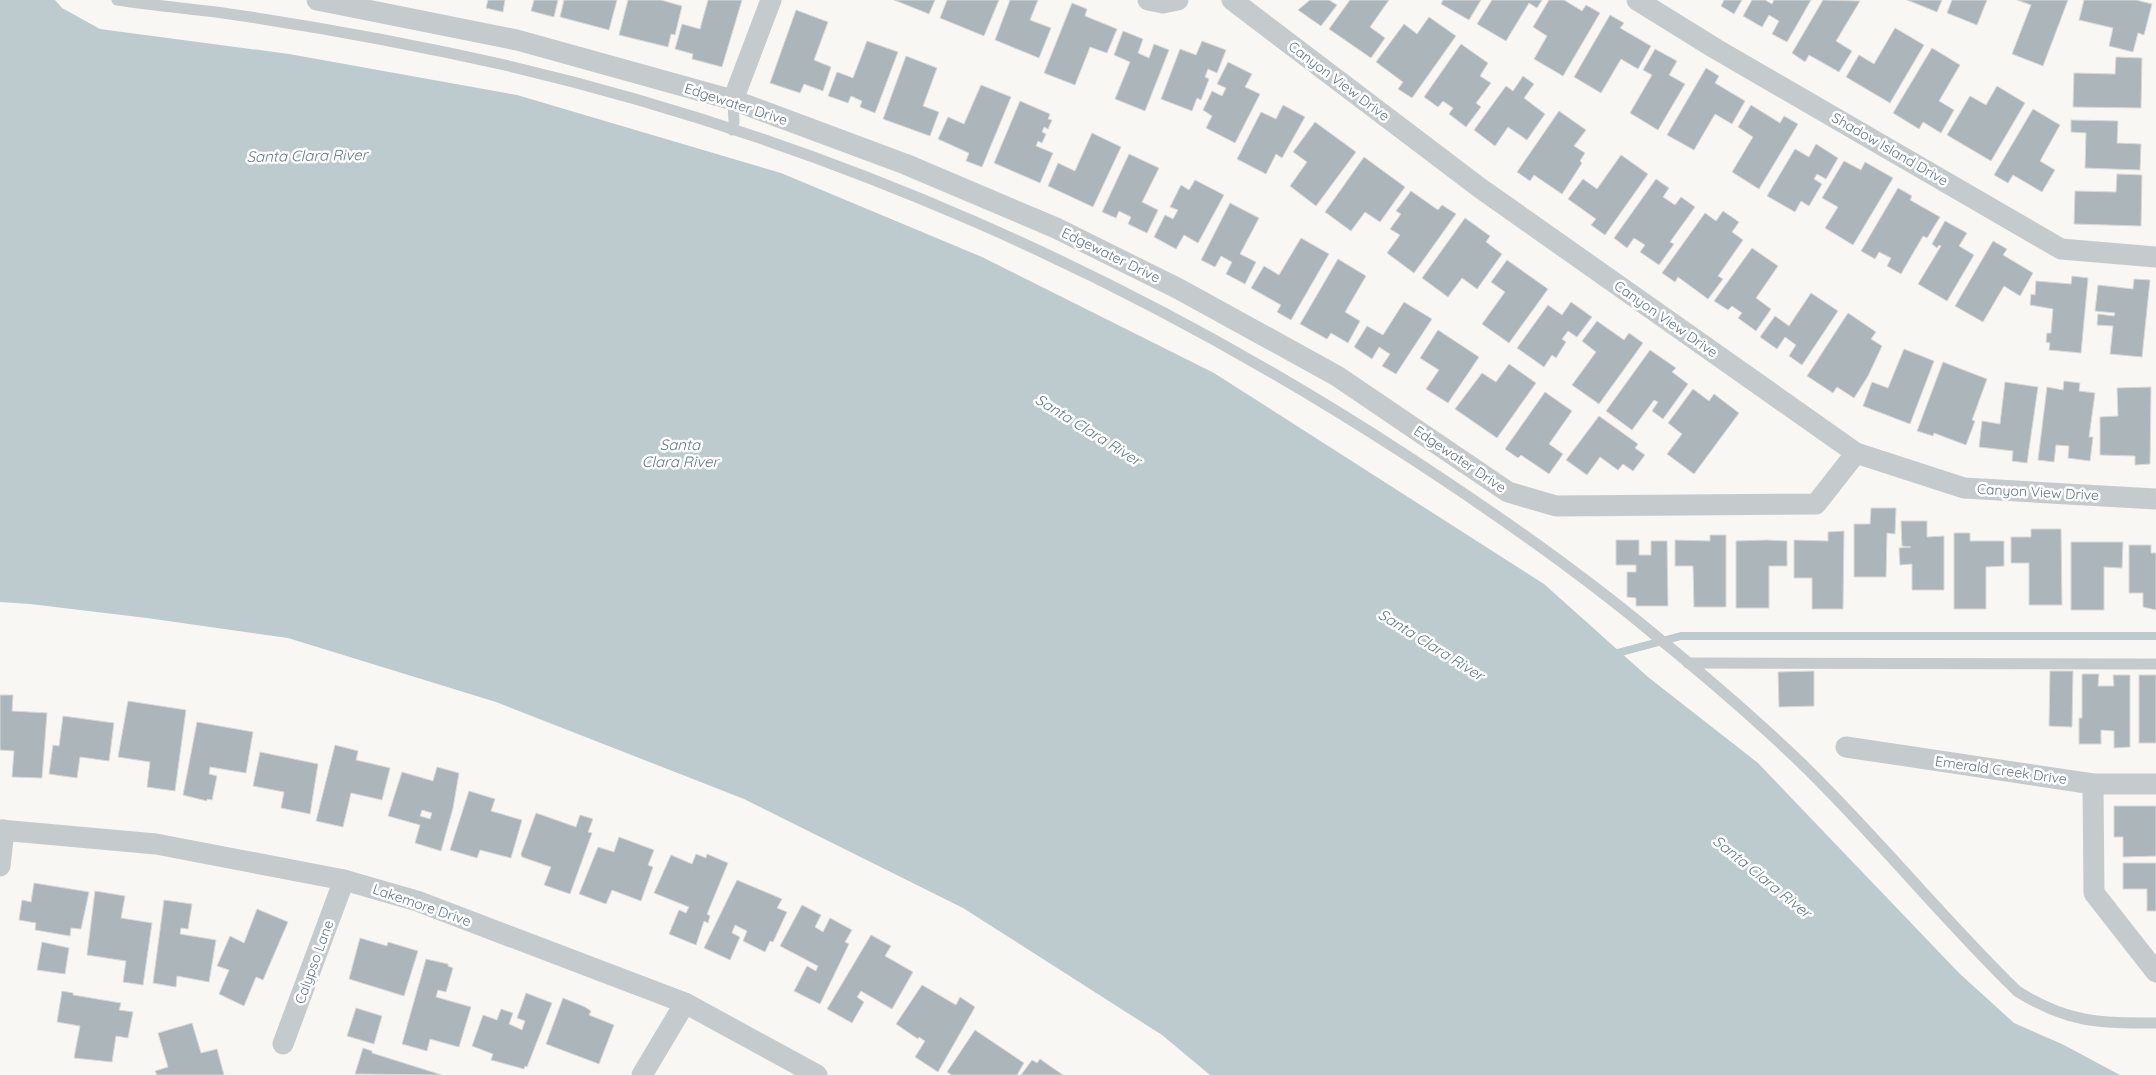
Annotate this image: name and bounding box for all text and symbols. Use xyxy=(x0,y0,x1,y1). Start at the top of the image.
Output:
street label: Canyon View Drive xyxy=(1285,37,1393,125)
street label: Edgewater Drive xyxy=(682,79,790,129)
street label: Shadow Island Drive xyxy=(1829,108,1951,190)
water label: Santa Clara River xyxy=(246,145,370,166)
street label: Edgewater Drive xyxy=(1059,223,1163,287)
street label: Canyon View Drive xyxy=(1611,277,1721,361)
water label: Santa Clara River xyxy=(1032,389,1146,471)
street label: Edgewater Drive xyxy=(1410,422,1510,497)
water label: Santa Clara River xyxy=(642,435,720,471)
street label: Canyon View Drive xyxy=(1977,480,2100,504)
water label: Santa Clara River xyxy=(1375,604,1489,686)
street label: Emerald Creek Drive xyxy=(1934,752,2068,788)
water label: Santa Clara River xyxy=(1709,831,1817,923)
street label: Lakemore Drive xyxy=(370,880,474,930)
street label: Calypso Lane xyxy=(291,918,338,1006)

